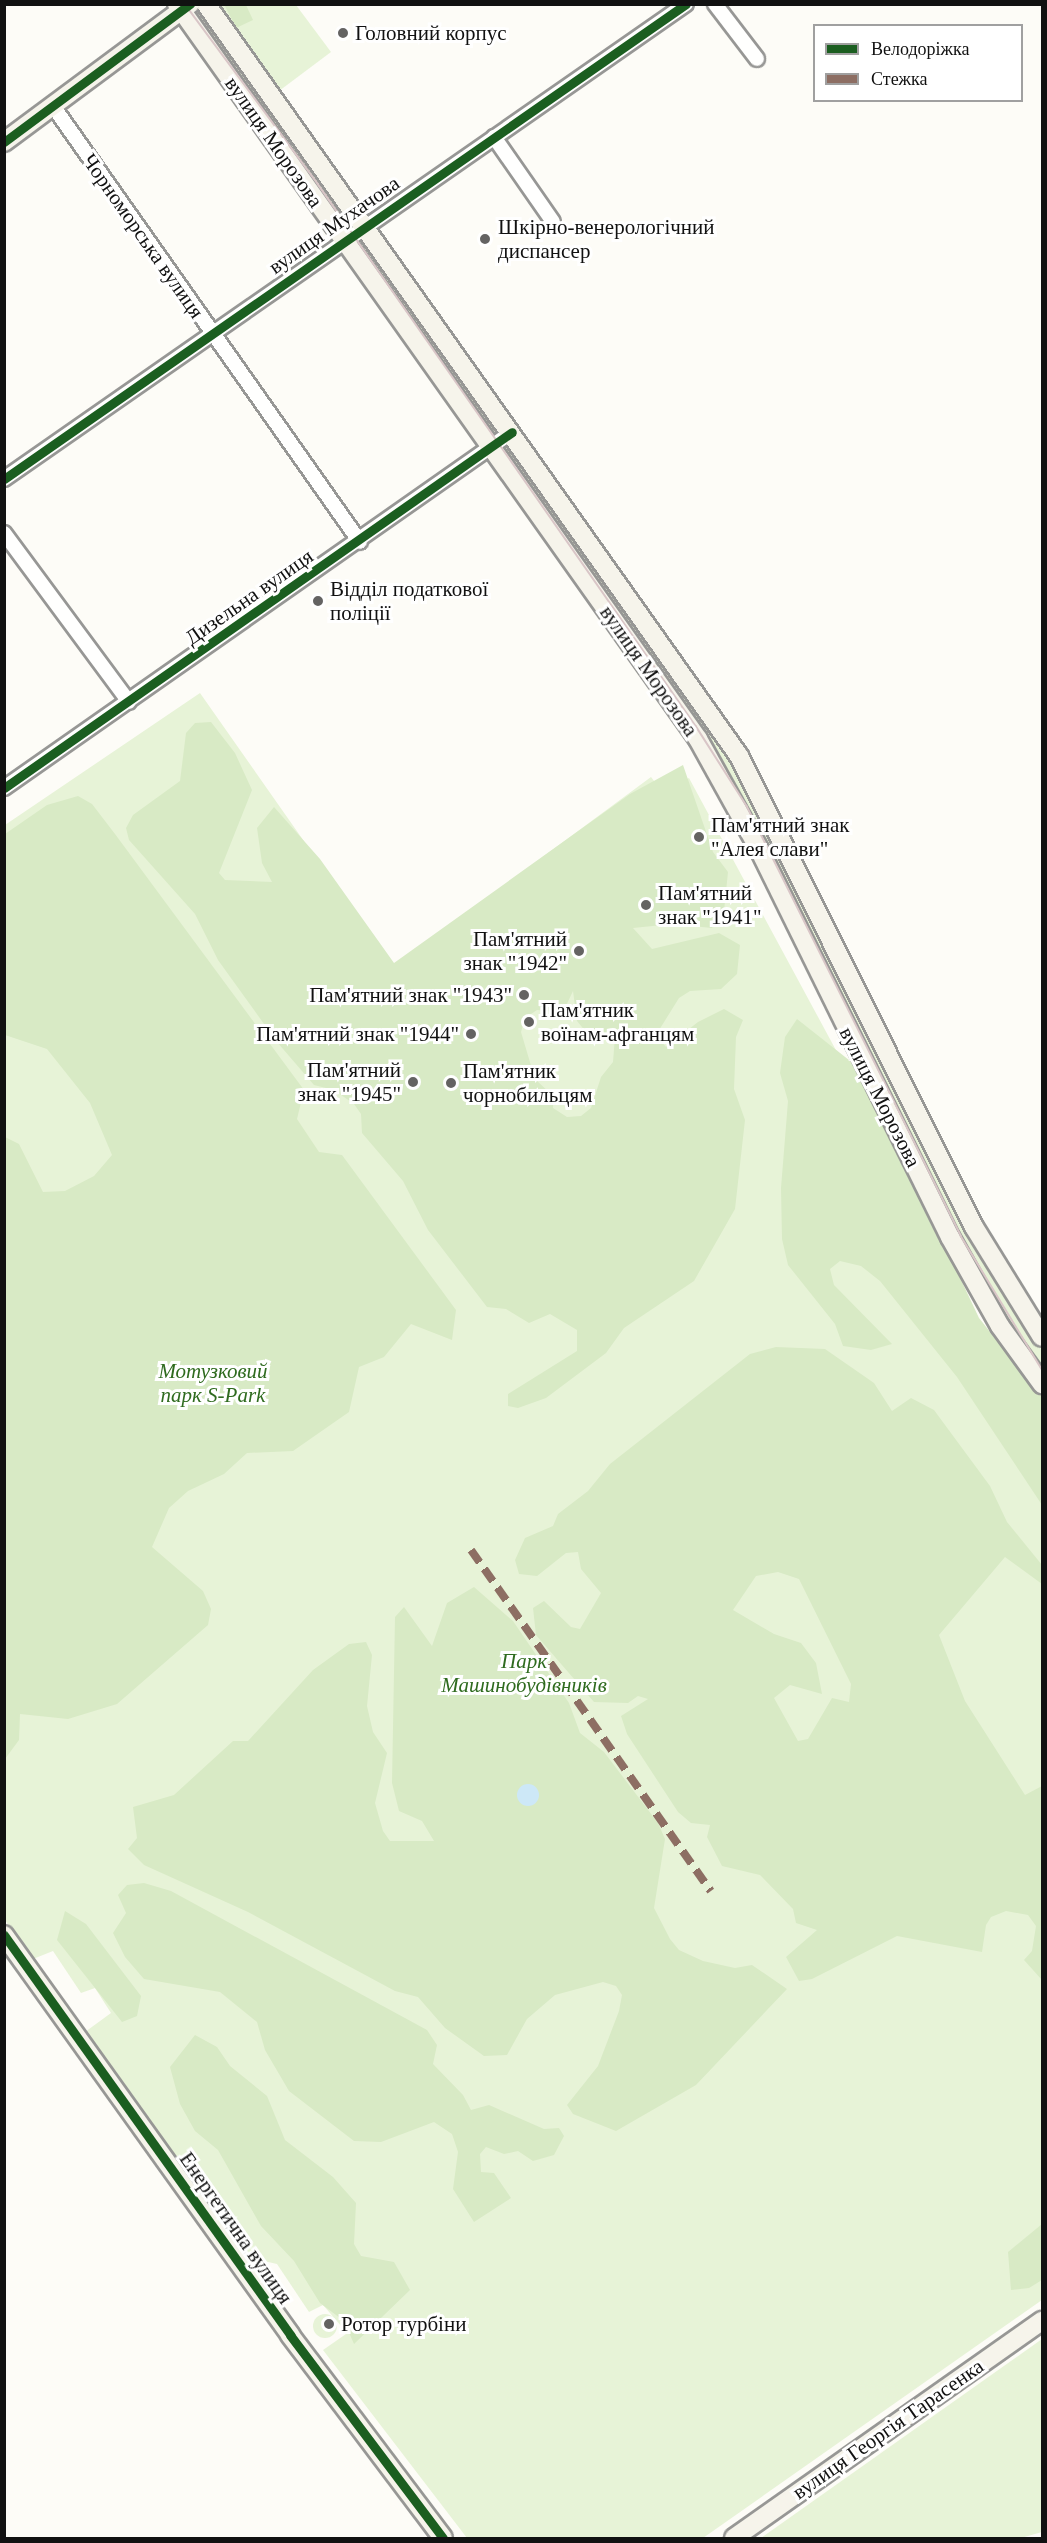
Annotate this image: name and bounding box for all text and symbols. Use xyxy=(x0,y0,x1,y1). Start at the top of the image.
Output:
place label: Головний корпус xyxy=(355,20,507,46)
legend xyxy=(813,24,1023,102)
marker: Головний корпус xyxy=(336,26,350,40)
text: Велодоріжка xyxy=(871,39,970,59)
text: Стежка xyxy=(871,69,928,89)
street label: вулиця Морозова xyxy=(220,72,328,212)
street label: Чорноморська вулиця xyxy=(77,149,209,323)
street label: вулиця Мухачова xyxy=(264,171,404,279)
place label: Шкірно-венерологічний диспансер xyxy=(498,214,715,264)
marker: Шкірно-венерологічний диспансер xyxy=(476,230,494,248)
street label: Дизельна вулиця xyxy=(180,544,318,650)
place label: Відділ податкової поліції xyxy=(330,576,488,626)
marker: Відділ податкової поліції xyxy=(311,594,325,608)
street label: вулиця Морозова xyxy=(595,601,703,741)
place label: Пам'ятний знак "Алея слави" xyxy=(711,812,849,862)
marker: Пам'ятний знак "Алея слави" xyxy=(692,830,706,844)
place label: Пам'ятний знак "1941" xyxy=(658,880,761,930)
marker: Пам'ятний знак "1941" xyxy=(639,898,653,912)
place label: Пам'ятний знак "1942" xyxy=(464,926,567,976)
marker: Пам'ятний знак "1942" xyxy=(572,944,586,958)
place label: Пам'ятний знак "1943" xyxy=(309,982,512,1008)
marker: Пам'ятний знак "1943" xyxy=(517,988,531,1002)
place label: Пам'ятник воїнам-афганцям xyxy=(541,997,694,1047)
marker: Пам'ятник воїнам-афганцям xyxy=(522,1015,536,1029)
place label: Пам'ятний знак "1944" xyxy=(256,1021,459,1047)
street label: вулиця Морозова xyxy=(834,1023,926,1171)
marker: Пам'ятний знак "1944" xyxy=(464,1027,478,1041)
place label: Пам'ятний знак "1945" xyxy=(298,1057,401,1107)
place label: Пам'ятник чорнобильцям xyxy=(463,1058,592,1108)
marker: Пам'ятний знак "1945" xyxy=(406,1075,420,1089)
marker: Пам'ятник чорнобильцям xyxy=(444,1076,458,1090)
park label: Мотузковий парк S-Park xyxy=(158,1358,268,1408)
park label: Парк Машинобудівників xyxy=(441,1648,607,1698)
street label: Енергетична вулиця xyxy=(174,2147,298,2309)
place label: Ротор турбіни xyxy=(341,2311,466,2337)
marker: Ротор турбіни xyxy=(322,2317,336,2331)
street label: вулиця Георгія Тарасенка xyxy=(788,2353,988,2505)

